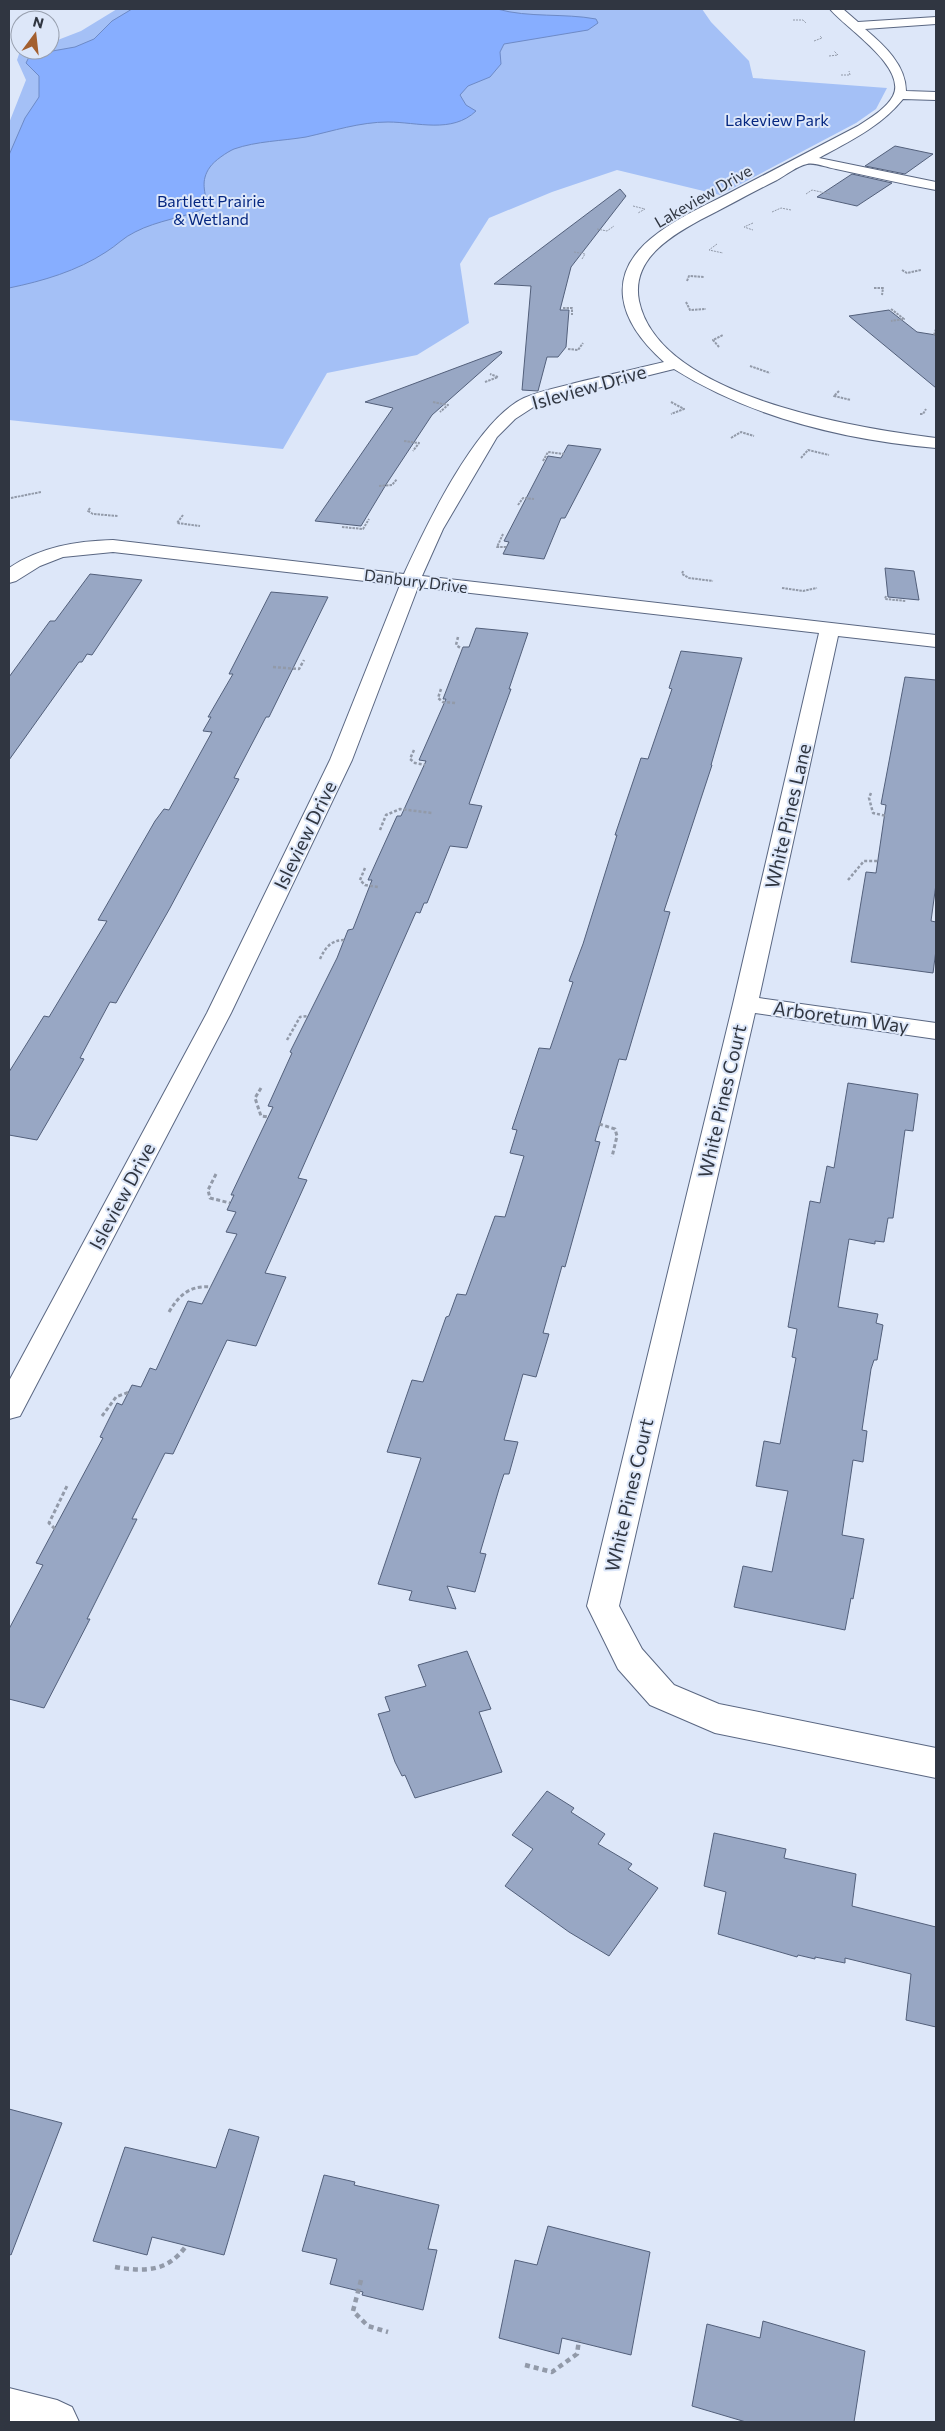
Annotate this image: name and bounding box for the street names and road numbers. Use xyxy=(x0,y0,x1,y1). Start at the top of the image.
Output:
street label: Lakeview Drive xyxy=(651,160,755,231)
street label: Isleview Drive xyxy=(529,359,649,414)
street label: Danbury Drive xyxy=(363,565,469,596)
street label: White Pines Lane xyxy=(760,741,815,891)
street label: Isleview Drive xyxy=(268,777,341,893)
street label: Arboretum Way xyxy=(772,996,911,1037)
street label: White Pines Court xyxy=(693,1022,750,1180)
street label: Isleview Drive xyxy=(84,1138,159,1253)
street label: White Pines Court xyxy=(600,1416,657,1574)

